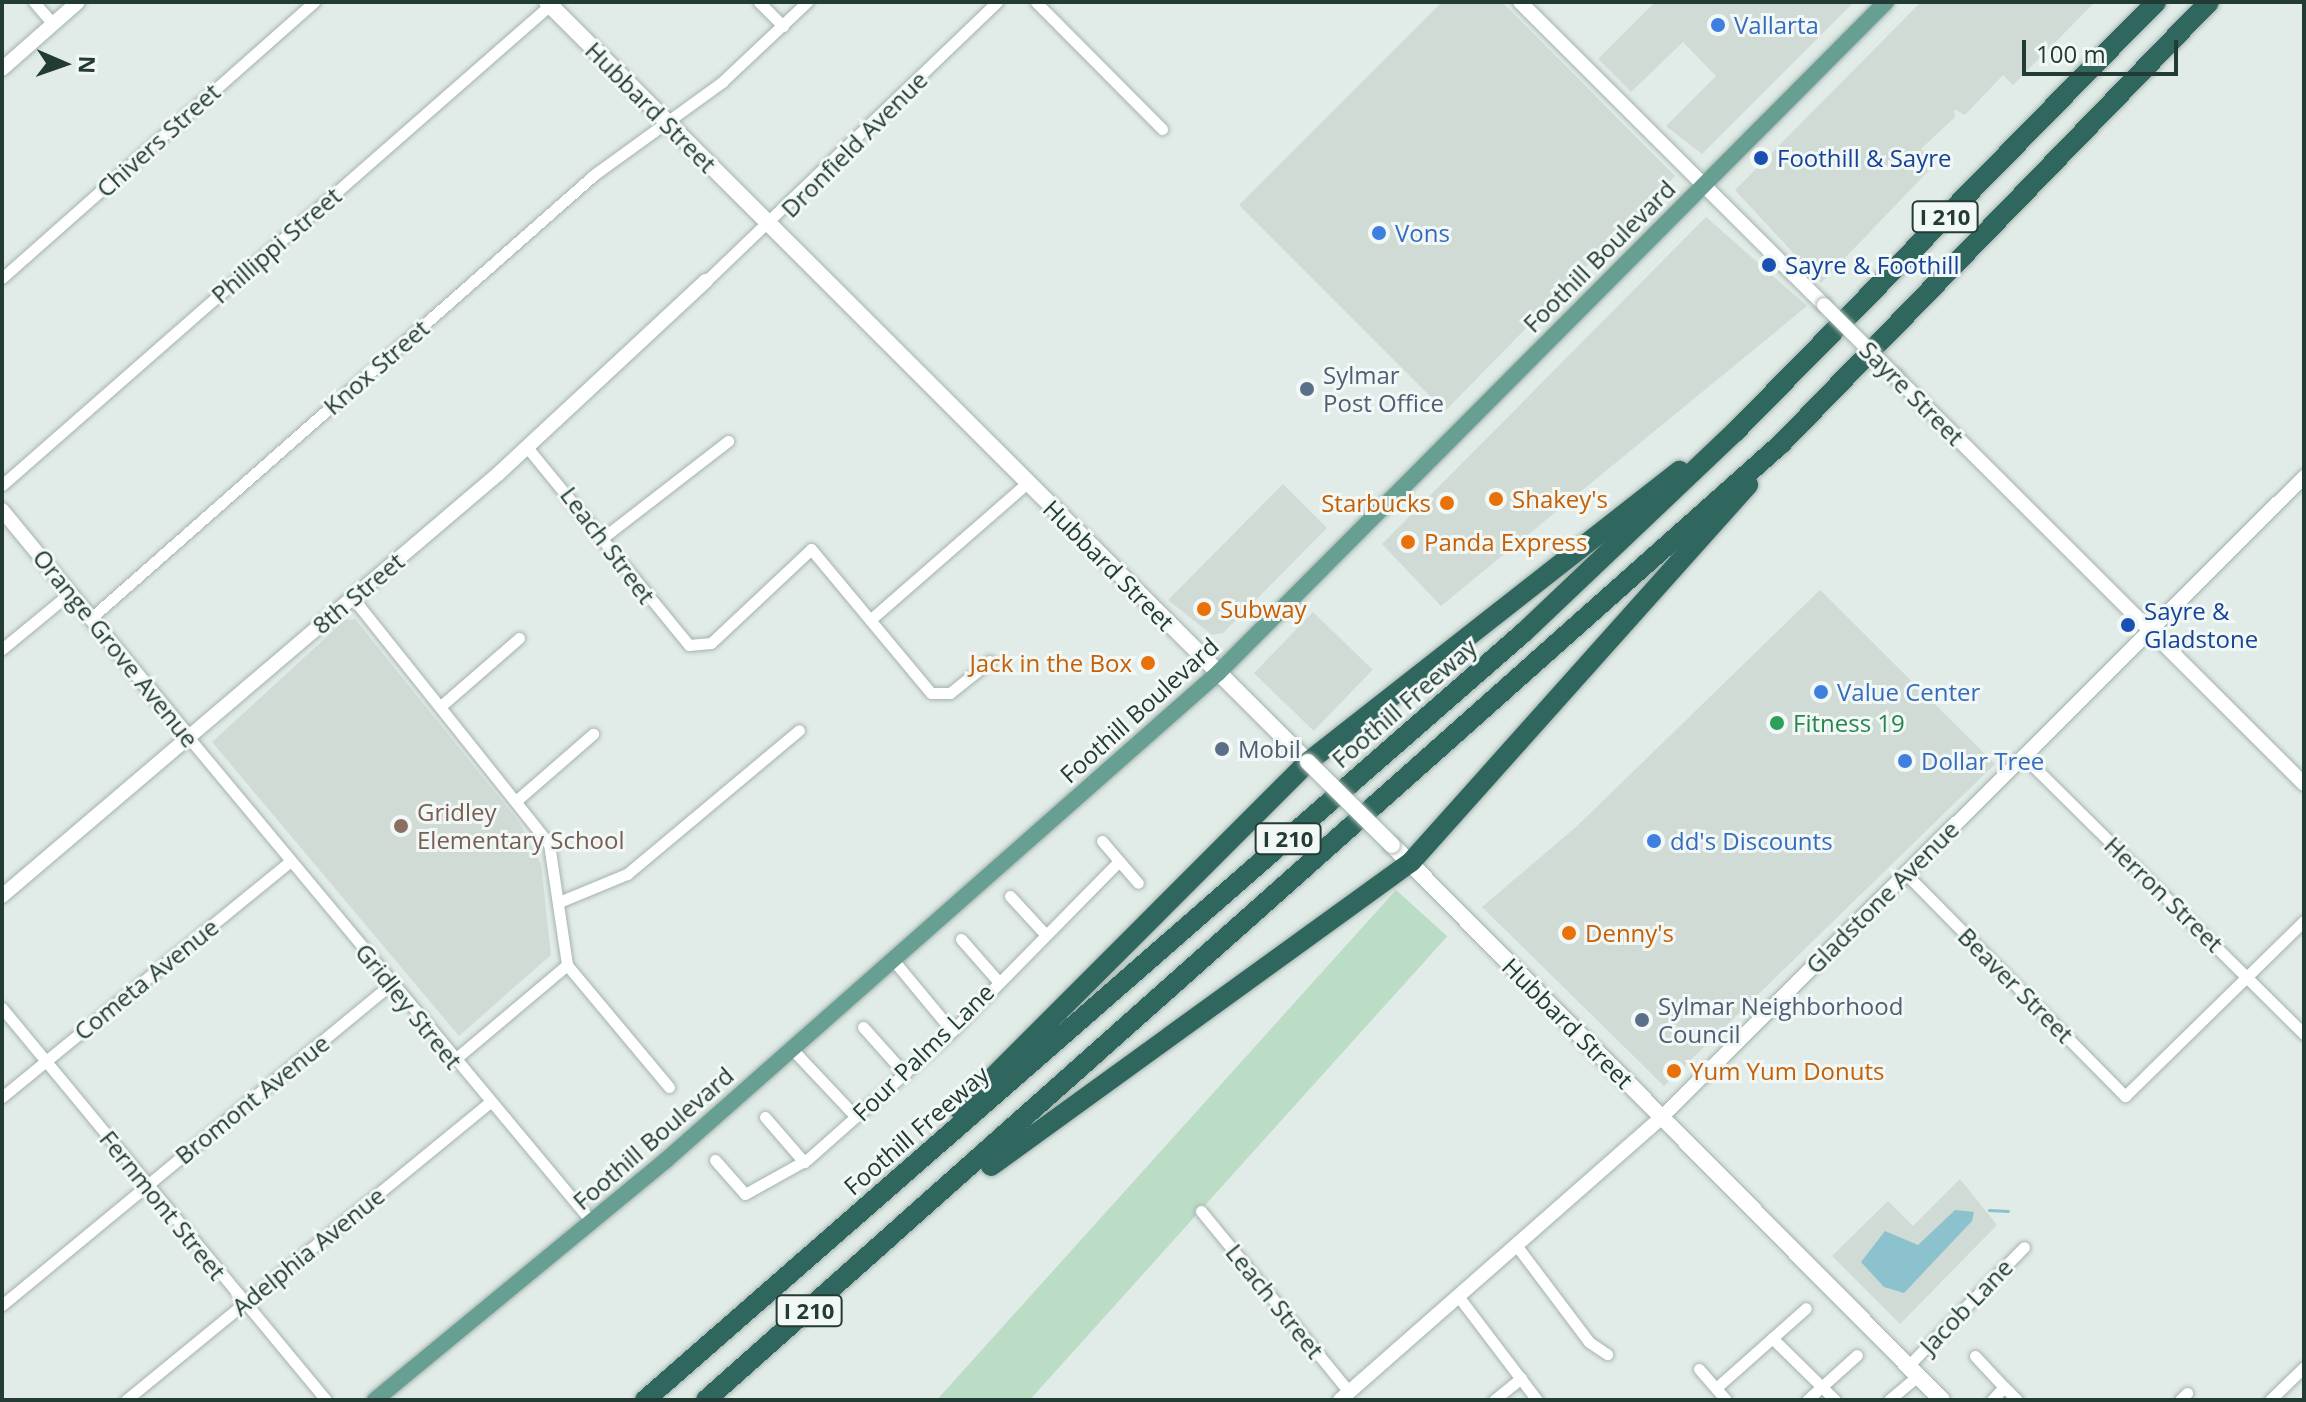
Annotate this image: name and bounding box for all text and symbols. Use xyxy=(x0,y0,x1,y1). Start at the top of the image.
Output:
place label: Vallarta xyxy=(1734,11,1819,39)
marker: Vallarta xyxy=(1709,16,1727,34)
north arrow xyxy=(24,24,104,104)
scale bar xyxy=(2026,24,2182,74)
street label: Hubbard Street xyxy=(580,36,722,178)
text: 100 m xyxy=(2036,37,2106,70)
text: N xyxy=(73,55,103,74)
street label: Dronfield Avenue xyxy=(775,65,933,223)
street label: Chivers Street xyxy=(90,77,226,203)
place label: Foothill & Sayre xyxy=(1777,144,1951,172)
marker: Foothill & Sayre xyxy=(1752,149,1770,167)
street label: Foothill Boulevard xyxy=(1517,174,1681,338)
street label: Phillippi Street xyxy=(205,181,347,309)
road number: I 210 xyxy=(1911,199,1979,235)
place label: Vons xyxy=(1395,219,1450,247)
marker: Vons xyxy=(1370,224,1388,242)
place label: Sayre & Foothill xyxy=(1785,251,1959,279)
marker: Sayre & Foothill xyxy=(1760,256,1778,274)
street label: Knox Street xyxy=(318,314,434,420)
street label: Sayre Street xyxy=(1854,335,1970,451)
place label: Sylmar Post Office xyxy=(1323,361,1444,417)
marker: Sylmar Post Office xyxy=(1298,380,1316,398)
street label: Leach Street xyxy=(555,481,661,609)
place label: Shakey's xyxy=(1512,485,1608,513)
place label: Starbucks xyxy=(1321,489,1431,517)
marker: Shakey's xyxy=(1487,490,1505,508)
street label: Hubbard Street xyxy=(1038,494,1180,636)
marker: Starbucks xyxy=(1438,494,1456,512)
place label: Panda Express xyxy=(1424,528,1587,556)
marker: Panda Express xyxy=(1399,533,1417,551)
street label: Orange Grove Avenue xyxy=(27,543,205,753)
street label: 8th Street xyxy=(307,547,409,639)
place label: Subway xyxy=(1220,595,1307,623)
place label: Sayre & Gladstone xyxy=(2144,597,2258,653)
marker: Subway xyxy=(1195,600,1213,618)
marker: Sayre & Gladstone xyxy=(2119,616,2137,634)
street label: Foothill Boulevard xyxy=(1054,631,1224,789)
street label: Foothill Freeway xyxy=(1326,632,1482,774)
place label: Jack in the Box xyxy=(969,649,1132,677)
marker: Jack in the Box xyxy=(1139,654,1157,672)
place label: Value Center xyxy=(1837,678,1980,706)
marker: Value Center xyxy=(1812,683,1830,701)
place label: Fitness 19 xyxy=(1793,709,1905,737)
marker: Fitness 19 xyxy=(1768,714,1786,732)
place label: Mobil xyxy=(1238,735,1301,763)
marker: Mobil xyxy=(1213,740,1231,758)
place label: Dollar Tree xyxy=(1921,747,2044,775)
marker: Dollar Tree xyxy=(1896,752,1914,770)
place label: Gridley Elementary School xyxy=(417,798,625,854)
street label: Gladstone Avenue xyxy=(1800,815,1964,979)
marker: Gridley Elementary School xyxy=(392,817,410,835)
road number: I 210 xyxy=(1254,821,1322,857)
place label: dd's Discounts xyxy=(1670,827,1833,855)
street label: Herron Street xyxy=(2099,830,2229,958)
marker: dd's Discounts xyxy=(1645,832,1663,850)
street label: Cometa Avenue xyxy=(68,912,224,1046)
place label: Denny's xyxy=(1585,919,1674,947)
street label: Beaver Street xyxy=(1952,921,2080,1049)
marker: Denny's xyxy=(1560,924,1578,942)
street label: Gridley Street xyxy=(350,938,468,1074)
street label: Hubbard Street xyxy=(1497,952,1639,1094)
street label: Four Palms Lane xyxy=(846,977,1000,1127)
place label: Sylmar Neighborhood Council xyxy=(1658,992,1903,1048)
marker: Sylmar Neighborhood Council xyxy=(1633,1011,1651,1029)
street label: Bromont Avenue xyxy=(169,1028,335,1170)
place label: Yum Yum Donuts xyxy=(1690,1057,1884,1085)
street label: Foothill Freeway xyxy=(838,1059,994,1201)
street label: Foothill Boulevard xyxy=(567,1061,739,1215)
marker: Yum Yum Donuts xyxy=(1665,1062,1683,1080)
street label: Fernmont Street xyxy=(94,1125,232,1285)
street label: Adelphia Avenue xyxy=(226,1181,390,1321)
street label: Leach Street xyxy=(1220,1238,1330,1364)
street label: Jacob Lane xyxy=(1914,1253,2018,1359)
road number: I 210 xyxy=(775,1293,843,1329)

